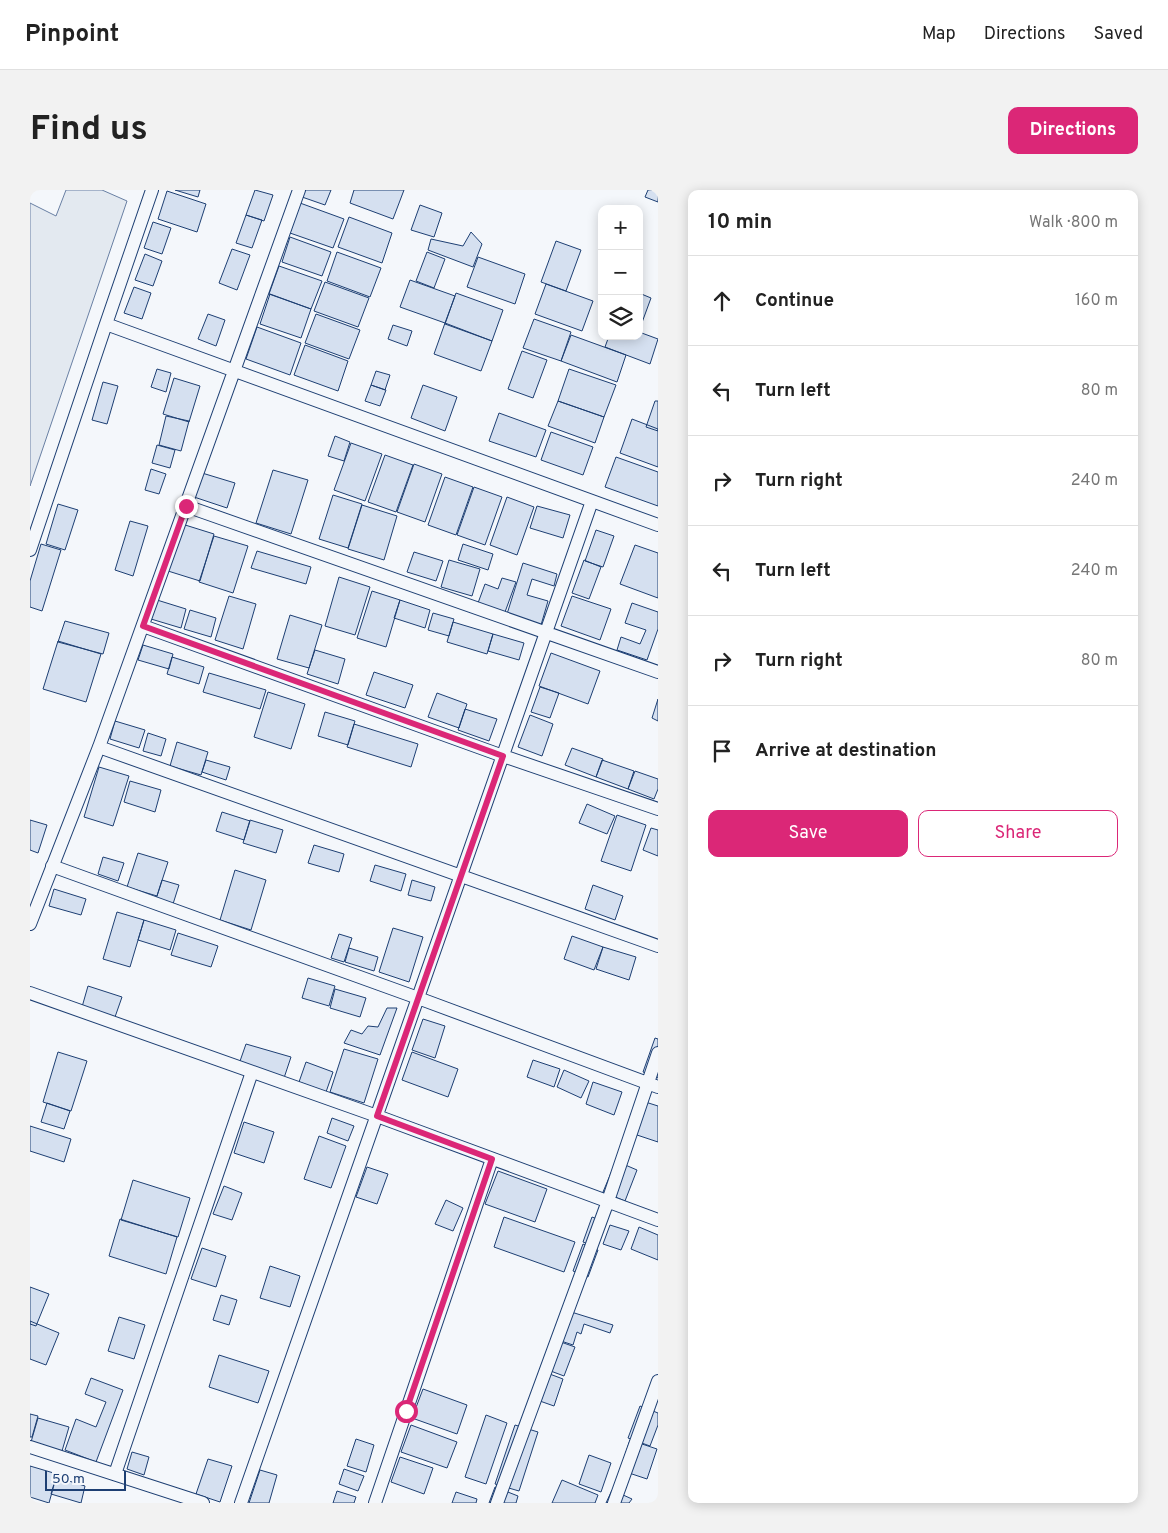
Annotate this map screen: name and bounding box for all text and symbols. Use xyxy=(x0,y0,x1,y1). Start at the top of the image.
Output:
text: Pinpoint xyxy=(25,20,119,50)
text: Map xyxy=(922,23,956,46)
text: Directions xyxy=(984,23,1066,46)
text: Saved xyxy=(1094,23,1143,46)
button: Directions xyxy=(1008,107,1138,154)
text: Find us xyxy=(30,108,148,152)
map controls xyxy=(598,205,643,340)
button: + xyxy=(598,205,643,250)
text: 10 min xyxy=(708,209,772,236)
text: Walk · 800 m xyxy=(1029,213,1118,233)
button: − xyxy=(598,250,643,295)
icon: ahead xyxy=(708,287,736,315)
text: Continue xyxy=(755,289,834,313)
text: 160 m xyxy=(1075,291,1118,311)
button: layers xyxy=(598,295,643,340)
icon: left xyxy=(708,377,736,405)
text: Turn left xyxy=(755,379,831,403)
text: 80 m xyxy=(1081,381,1118,401)
icon: right xyxy=(708,467,736,495)
text: Turn right xyxy=(755,469,843,493)
text: 240 m xyxy=(1071,471,1118,491)
route end xyxy=(175,495,198,518)
icon: left xyxy=(708,557,736,585)
text: Turn left xyxy=(755,559,831,583)
text: 240 m xyxy=(1071,561,1118,581)
icon: right xyxy=(708,647,736,675)
text: Turn right xyxy=(755,649,843,673)
text: 80 m xyxy=(1081,651,1118,671)
icon: arrive xyxy=(708,737,736,765)
text: Arrive at destination xyxy=(755,739,936,763)
button: Save xyxy=(708,810,908,857)
button: Share xyxy=(918,810,1118,857)
route start xyxy=(395,1400,418,1423)
scale bar xyxy=(45,1468,126,1491)
text: 50 m xyxy=(52,1471,85,1488)

